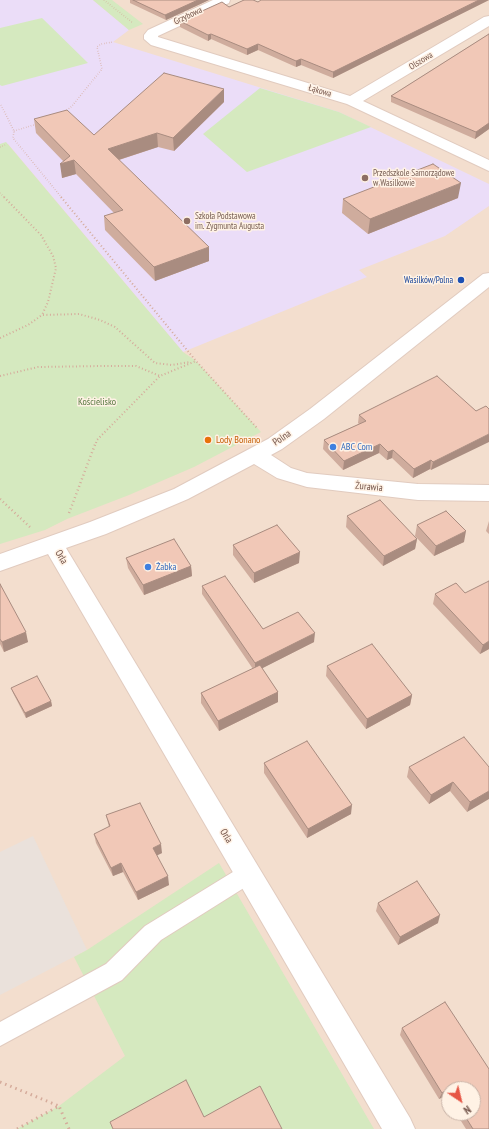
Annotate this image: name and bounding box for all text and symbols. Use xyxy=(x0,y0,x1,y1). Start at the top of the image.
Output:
street label: Grzybowa xyxy=(172,5,204,27)
street label: Olszowa xyxy=(407,50,435,72)
street label: Łąkowa xyxy=(307,82,333,100)
place label: Przedszkole Samorządowe w Wasilkowie xyxy=(373,168,454,189)
marker: Przedszkole Samorządowe w Wasilkowie xyxy=(360,173,370,183)
place label: Szkoła Podstawowa im. Zygmunta Augusta xyxy=(195,211,264,232)
marker: Szkoła Podstawowa im. Zygmunta Augusta xyxy=(182,216,192,226)
place label: Wasilków/Polna xyxy=(404,275,453,285)
marker: Wasilków/Polna xyxy=(456,275,466,285)
park label: Kościelisko xyxy=(78,396,116,408)
street label: Polna xyxy=(271,428,293,448)
place label: Lody Bonano xyxy=(216,434,260,446)
marker: Lody Bonano xyxy=(203,435,213,445)
place label: ABC Com xyxy=(341,441,372,453)
marker: ABC Com xyxy=(328,442,338,452)
street label: Żurawia xyxy=(355,480,383,494)
street label: Orla xyxy=(52,548,70,566)
place label: Żabka xyxy=(156,561,176,573)
marker: Żabka xyxy=(143,562,153,572)
street label: Orla xyxy=(217,827,235,845)
north arrow xyxy=(441,1081,481,1121)
text: N xyxy=(461,1103,474,1117)

